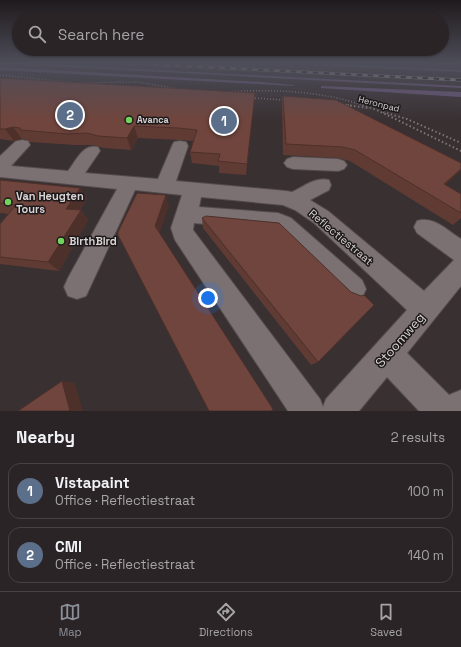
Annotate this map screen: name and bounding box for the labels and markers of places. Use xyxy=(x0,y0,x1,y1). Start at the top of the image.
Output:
pin: 2 xyxy=(57,100,83,130)
pin: 1 xyxy=(211,106,237,136)
place label: Avanca xyxy=(137,114,169,126)
marker: Avanca xyxy=(124,115,134,125)
place label: Van Heugten Tours xyxy=(16,189,84,216)
marker: Van Heugten Tours xyxy=(3,197,13,207)
place label: BirthBird xyxy=(69,234,117,248)
marker: BirthBird xyxy=(56,236,66,246)

